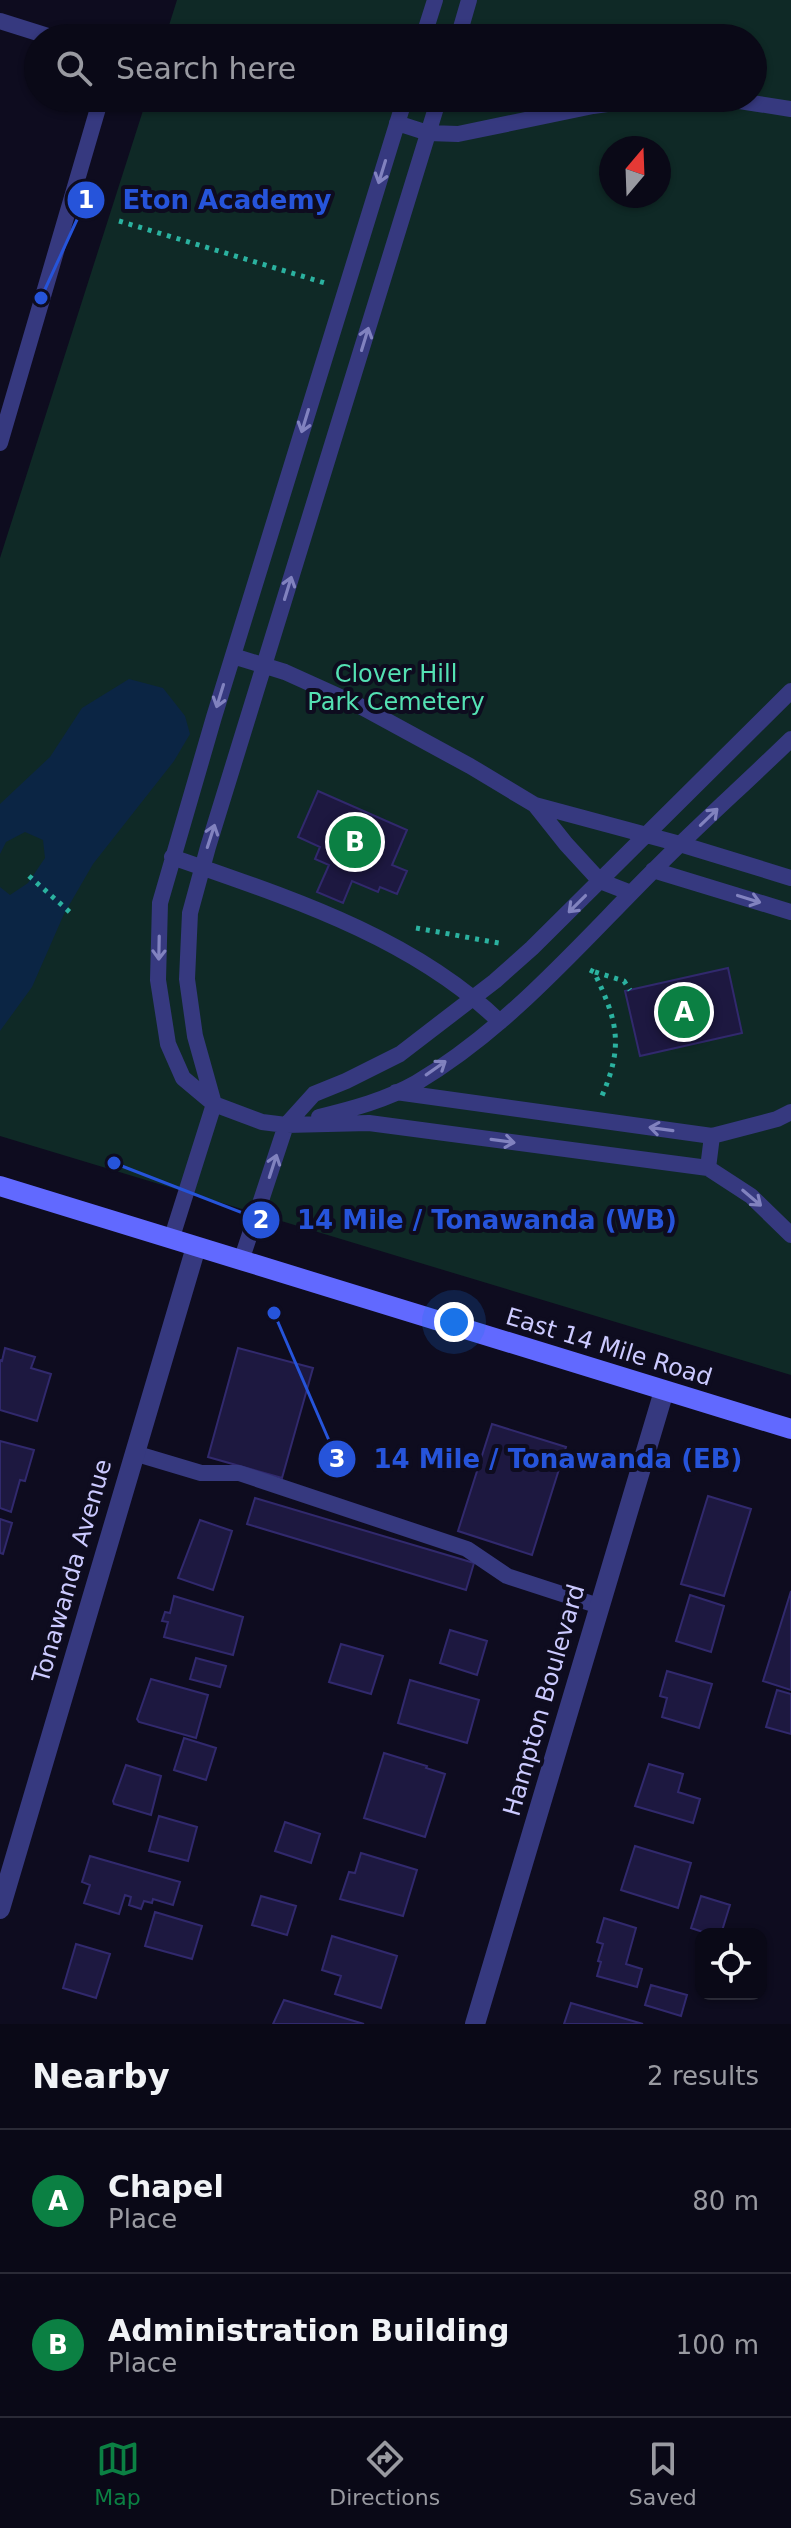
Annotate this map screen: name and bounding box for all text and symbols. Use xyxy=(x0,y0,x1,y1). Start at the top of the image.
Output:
search box xyxy=(24,24,767,112)
icon: search xyxy=(52,46,96,90)
text: Search here xyxy=(116,51,296,86)
north arrow xyxy=(599,136,671,208)
one-way arrow xyxy=(374,159,389,185)
callout: Eton Academy xyxy=(66,175,347,225)
text: Eton Academy xyxy=(123,185,332,215)
text: 1 xyxy=(78,186,94,214)
one-way arrow xyxy=(358,327,373,353)
one-way arrow xyxy=(297,408,311,433)
one-way arrow xyxy=(281,575,296,601)
park label: Clover Hill Park Cemetery xyxy=(307,660,485,716)
one-way arrow xyxy=(212,683,226,708)
one-way arrow xyxy=(699,807,719,826)
pin: B xyxy=(329,812,381,872)
one-way arrow xyxy=(205,824,219,849)
one-way arrow xyxy=(736,893,761,907)
one-way arrow xyxy=(568,894,587,913)
one-way arrow xyxy=(152,934,167,961)
pin: A xyxy=(658,982,710,1042)
one-way arrow xyxy=(425,1060,447,1076)
one-way arrow xyxy=(649,1121,674,1136)
one-way arrow xyxy=(489,1133,516,1148)
one-way arrow xyxy=(266,1154,281,1179)
one-way arrow xyxy=(741,1189,761,1207)
callout: 14 Mile / Tonawanda (WB) xyxy=(241,1195,693,1245)
text: 14 Mile / Tonawanda (WB) xyxy=(297,1205,677,1235)
text: 2 xyxy=(253,1206,269,1234)
your location xyxy=(434,1302,474,1342)
street label: East 14 Mile Road xyxy=(502,1302,716,1392)
callout: 14 Mile / Tonawanda (EB) xyxy=(317,1434,758,1484)
text: 14 Mile / Tonawanda (EB) xyxy=(374,1444,743,1474)
text: 3 xyxy=(329,1445,345,1473)
street label: Tonawanda Avenue xyxy=(26,1456,117,1687)
street label: Hampton Boulevard xyxy=(498,1581,590,1819)
map controls xyxy=(695,1928,767,2000)
button: locate xyxy=(695,1928,767,2000)
text: Nearby xyxy=(32,2056,170,2096)
text: 2 results xyxy=(647,2061,759,2091)
text: Chapel xyxy=(108,2169,224,2204)
text: A xyxy=(48,2186,68,2216)
text: 80 m xyxy=(692,2186,759,2216)
text: Place xyxy=(108,2204,177,2234)
text: Administration Building xyxy=(108,2313,510,2348)
text: B xyxy=(48,2330,68,2360)
text: 100 m xyxy=(676,2330,759,2360)
text: Place xyxy=(108,2348,177,2378)
tab: Map xyxy=(94,2437,141,2510)
tab: Directions xyxy=(329,2437,440,2510)
tab: Saved xyxy=(629,2437,697,2510)

